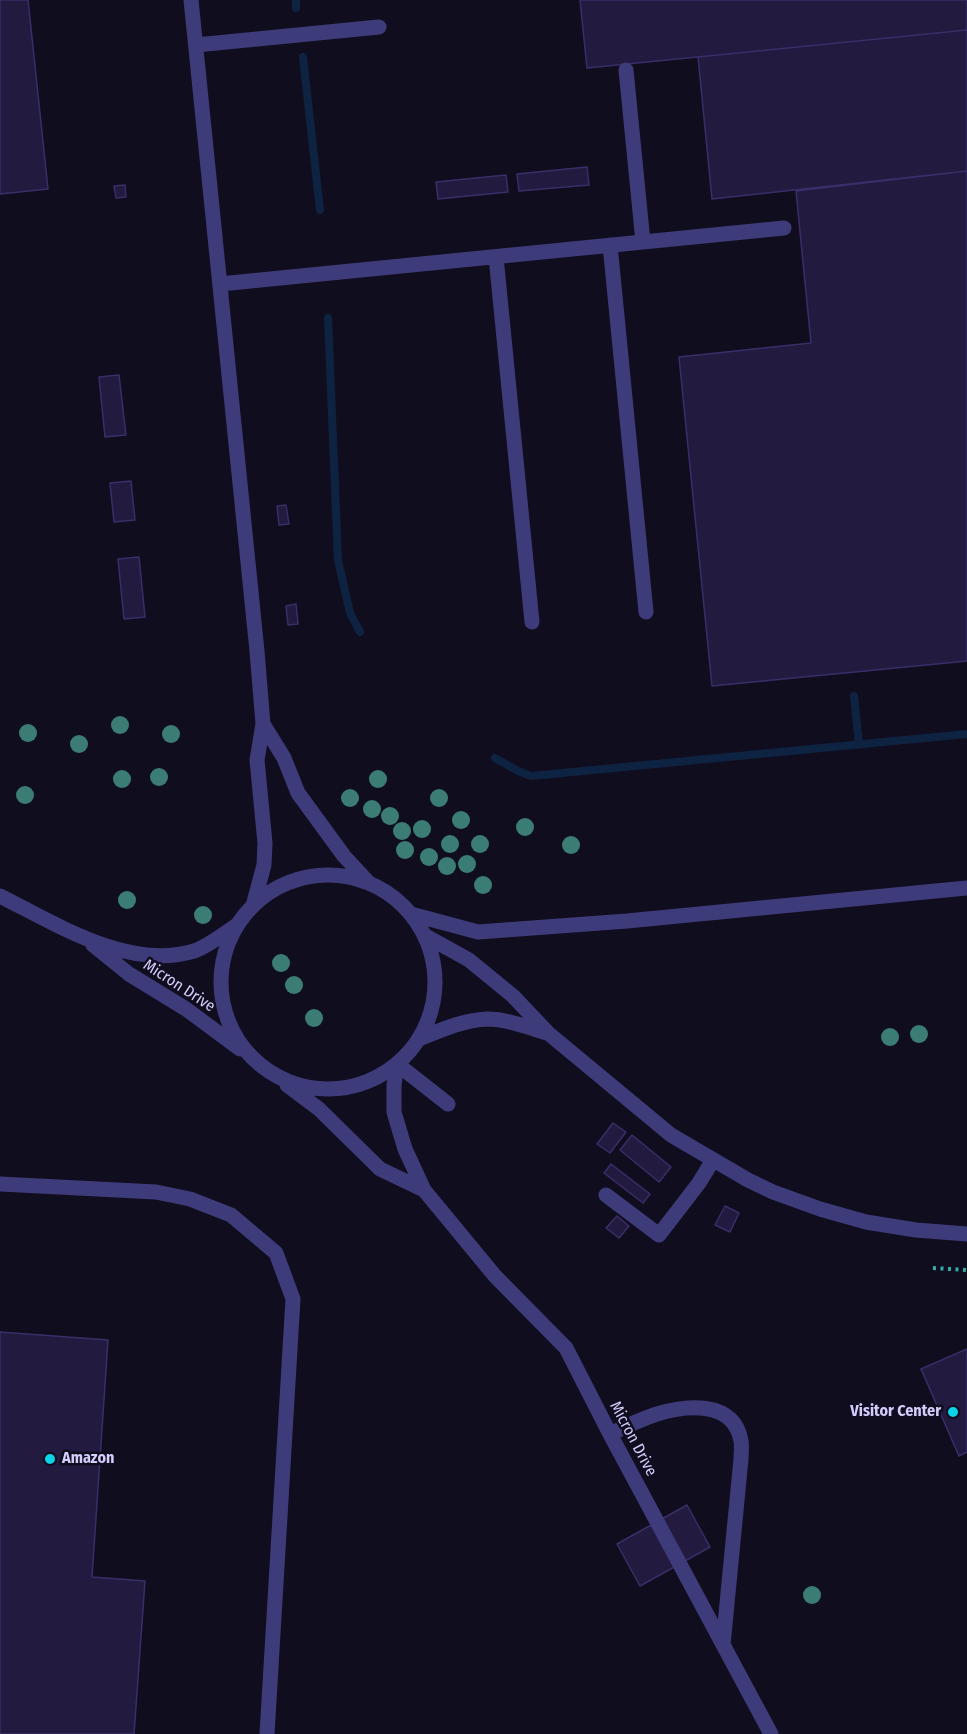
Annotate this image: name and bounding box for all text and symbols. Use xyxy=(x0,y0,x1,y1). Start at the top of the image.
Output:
street label: Micron Drive xyxy=(139,956,219,1016)
street label: Micron Drive xyxy=(605,1398,661,1480)
place label: Visitor Center xyxy=(850,1402,941,1422)
marker: Visitor Center xyxy=(946,1405,960,1419)
place label: Amazon xyxy=(62,1449,114,1469)
marker: Amazon xyxy=(43,1452,57,1466)

